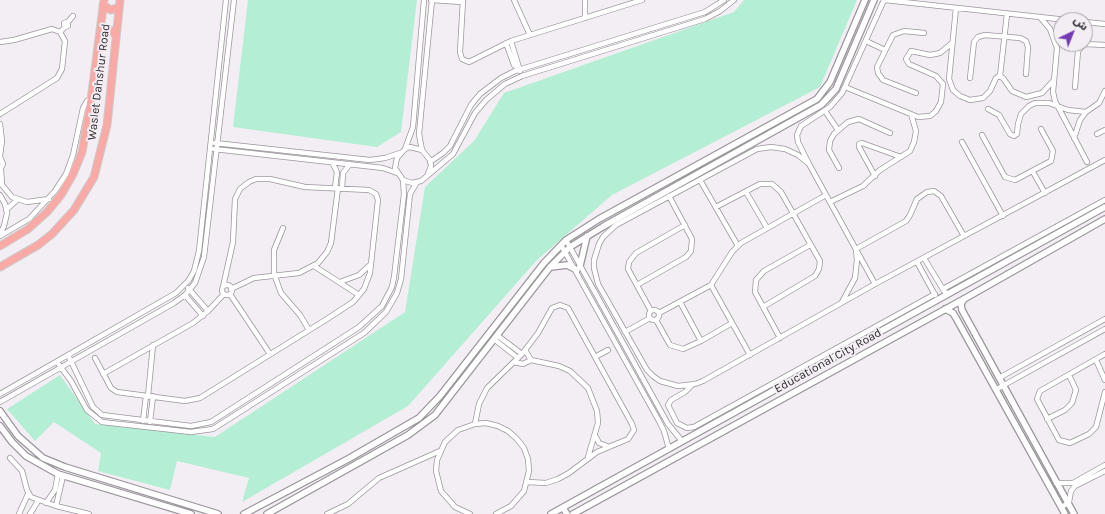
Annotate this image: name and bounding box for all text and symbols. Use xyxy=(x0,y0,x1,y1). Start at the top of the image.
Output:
north arrow xyxy=(1053,12,1093,52)
text: ش xyxy=(1071,14,1091,33)
street label: Waslet Dahshur Road xyxy=(85,23,113,141)
street label: Educational City Road xyxy=(772,326,884,396)

